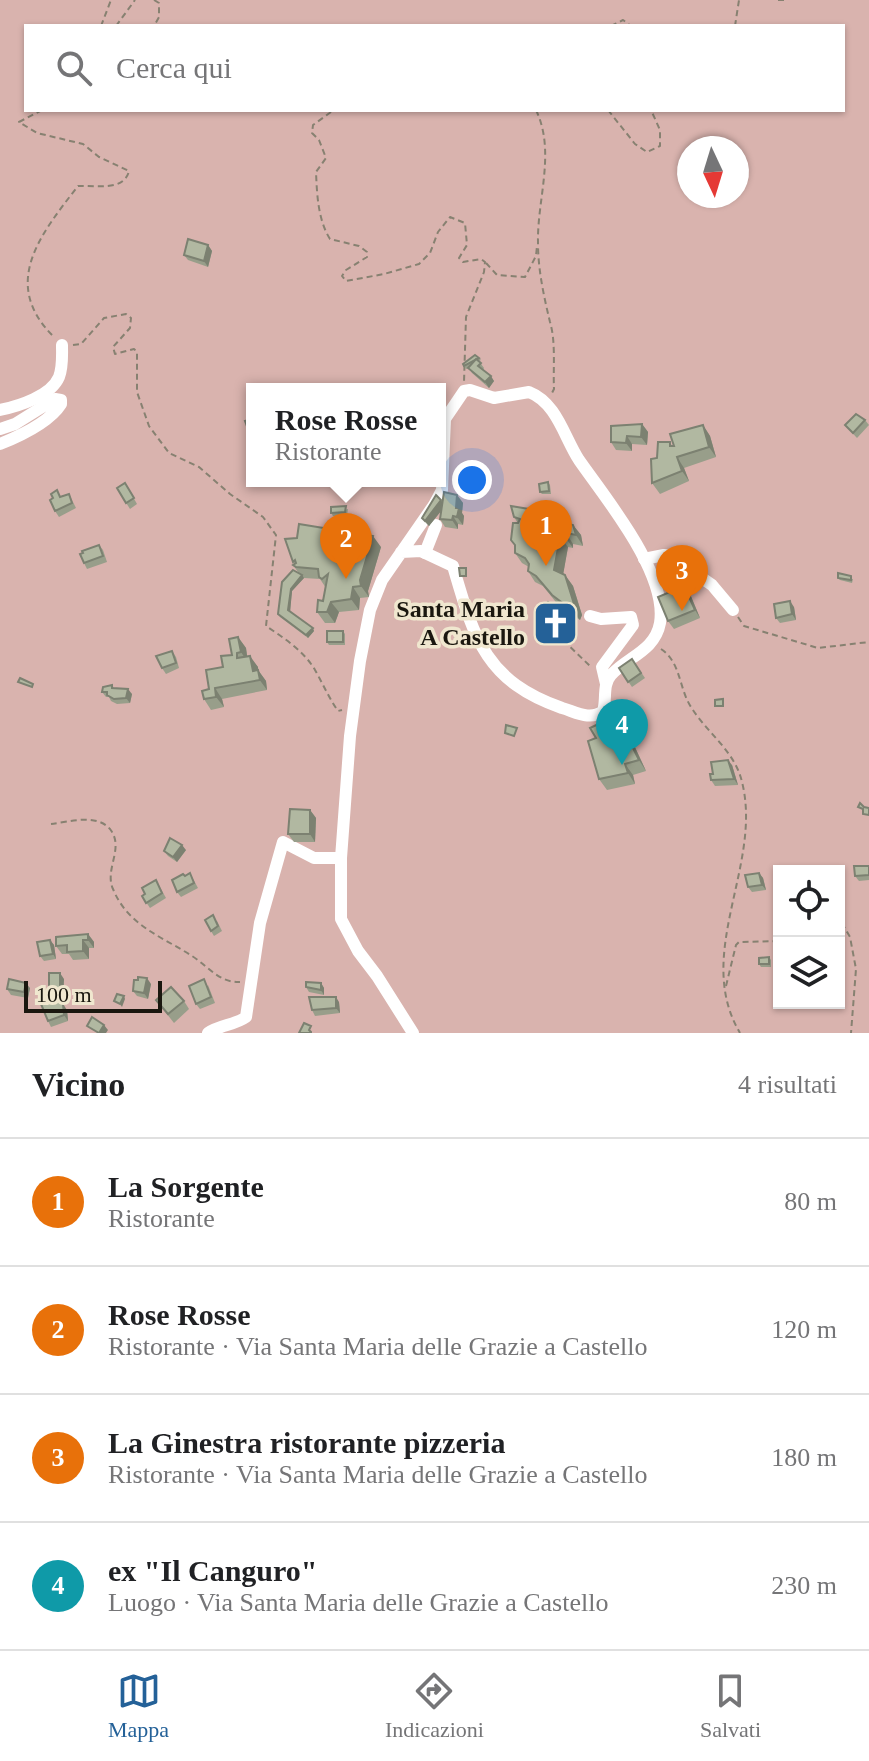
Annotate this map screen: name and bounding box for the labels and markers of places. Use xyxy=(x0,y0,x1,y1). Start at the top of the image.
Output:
pin: 1 xyxy=(520,500,572,566)
pin: 2 xyxy=(320,513,372,579)
pin: 3 xyxy=(656,545,708,611)
place label: Santa Maria A Castello xyxy=(396,596,525,650)
church icon: Santa Maria A Castello xyxy=(532,599,580,647)
pin: 4 xyxy=(596,699,648,765)

